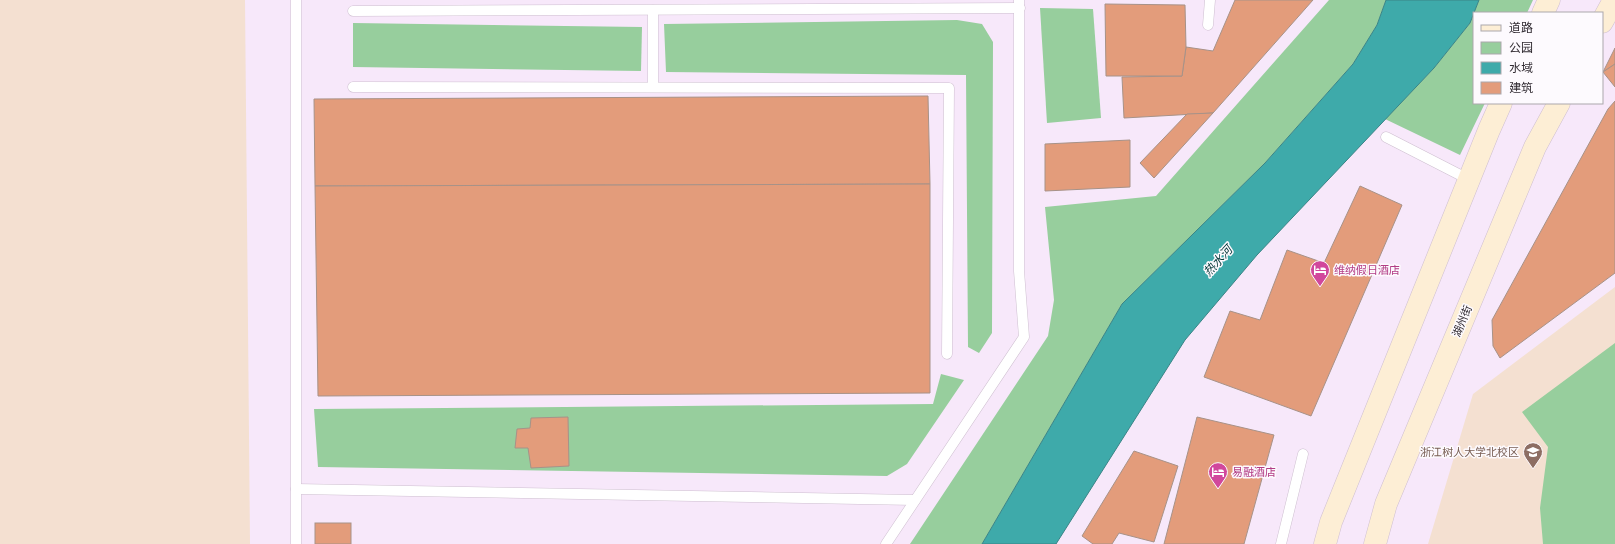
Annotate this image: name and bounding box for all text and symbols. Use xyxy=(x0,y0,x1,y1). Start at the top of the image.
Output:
legend xyxy=(1473,12,1603,104)
text: 道路 xyxy=(1509,21,1533,35)
text: 公园 xyxy=(1509,41,1533,55)
text: 水域 xyxy=(1509,61,1533,75)
text: 建筑 xyxy=(1509,81,1533,95)
water label: 热水河 xyxy=(1201,241,1237,279)
hotel icon: 维纳假日酒店 xyxy=(1309,259,1331,287)
place label: 维纳假日酒店 xyxy=(1334,264,1400,277)
street label: 湖州街 xyxy=(1450,303,1475,339)
school or university icon: 浙江树人大学北校区 xyxy=(1522,441,1544,469)
place label: 浙江树人大学北校区 xyxy=(1420,446,1519,459)
hotel icon: 易融酒店 xyxy=(1207,461,1229,489)
place label: 易融酒店 xyxy=(1232,466,1276,479)

